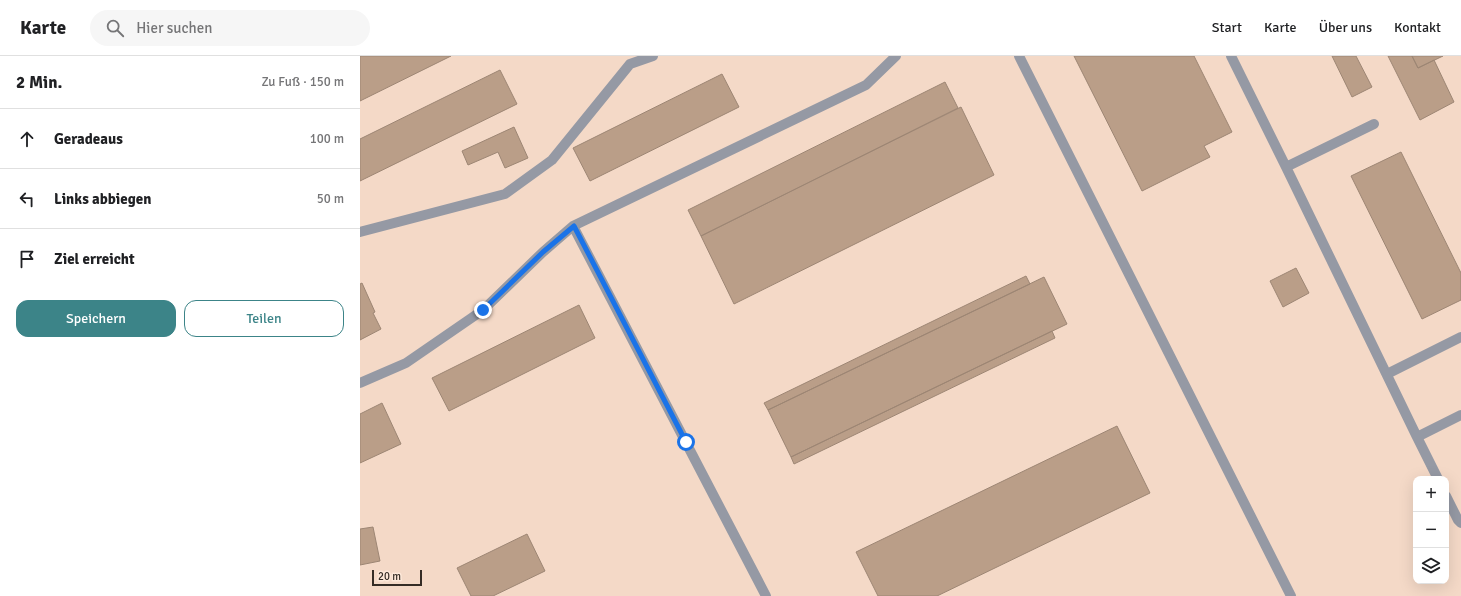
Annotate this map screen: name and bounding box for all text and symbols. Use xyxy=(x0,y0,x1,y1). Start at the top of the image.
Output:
search box xyxy=(90,10,370,46)
text: Karte xyxy=(20,16,66,40)
icon: search xyxy=(104,17,126,39)
text: Hier suchen xyxy=(136,19,212,37)
text: Start xyxy=(1212,19,1242,36)
text: Karte xyxy=(1264,19,1297,36)
text: Über uns xyxy=(1319,19,1372,36)
text: Kontakt xyxy=(1394,19,1441,36)
text: 2 Min. xyxy=(16,72,62,93)
text: Zu Fuß · 150 m xyxy=(261,74,344,90)
icon: ahead xyxy=(16,128,38,150)
text: Geradeaus xyxy=(54,130,123,148)
text: 100 m xyxy=(310,131,344,147)
icon: left xyxy=(16,188,38,210)
text: Links abbiegen xyxy=(54,190,151,208)
text: 50 m xyxy=(317,191,344,207)
icon: arrive xyxy=(16,248,38,270)
text: Ziel erreicht xyxy=(54,250,135,268)
button: Speichern xyxy=(16,300,176,337)
button: Teilen xyxy=(184,300,344,337)
route end xyxy=(474,301,492,319)
route start xyxy=(677,433,695,451)
map controls xyxy=(1413,476,1449,584)
button: + xyxy=(1413,476,1449,512)
button: − xyxy=(1413,512,1449,548)
button: layers xyxy=(1413,548,1449,584)
scale bar xyxy=(372,568,422,587)
text: 20 m xyxy=(378,570,401,583)

